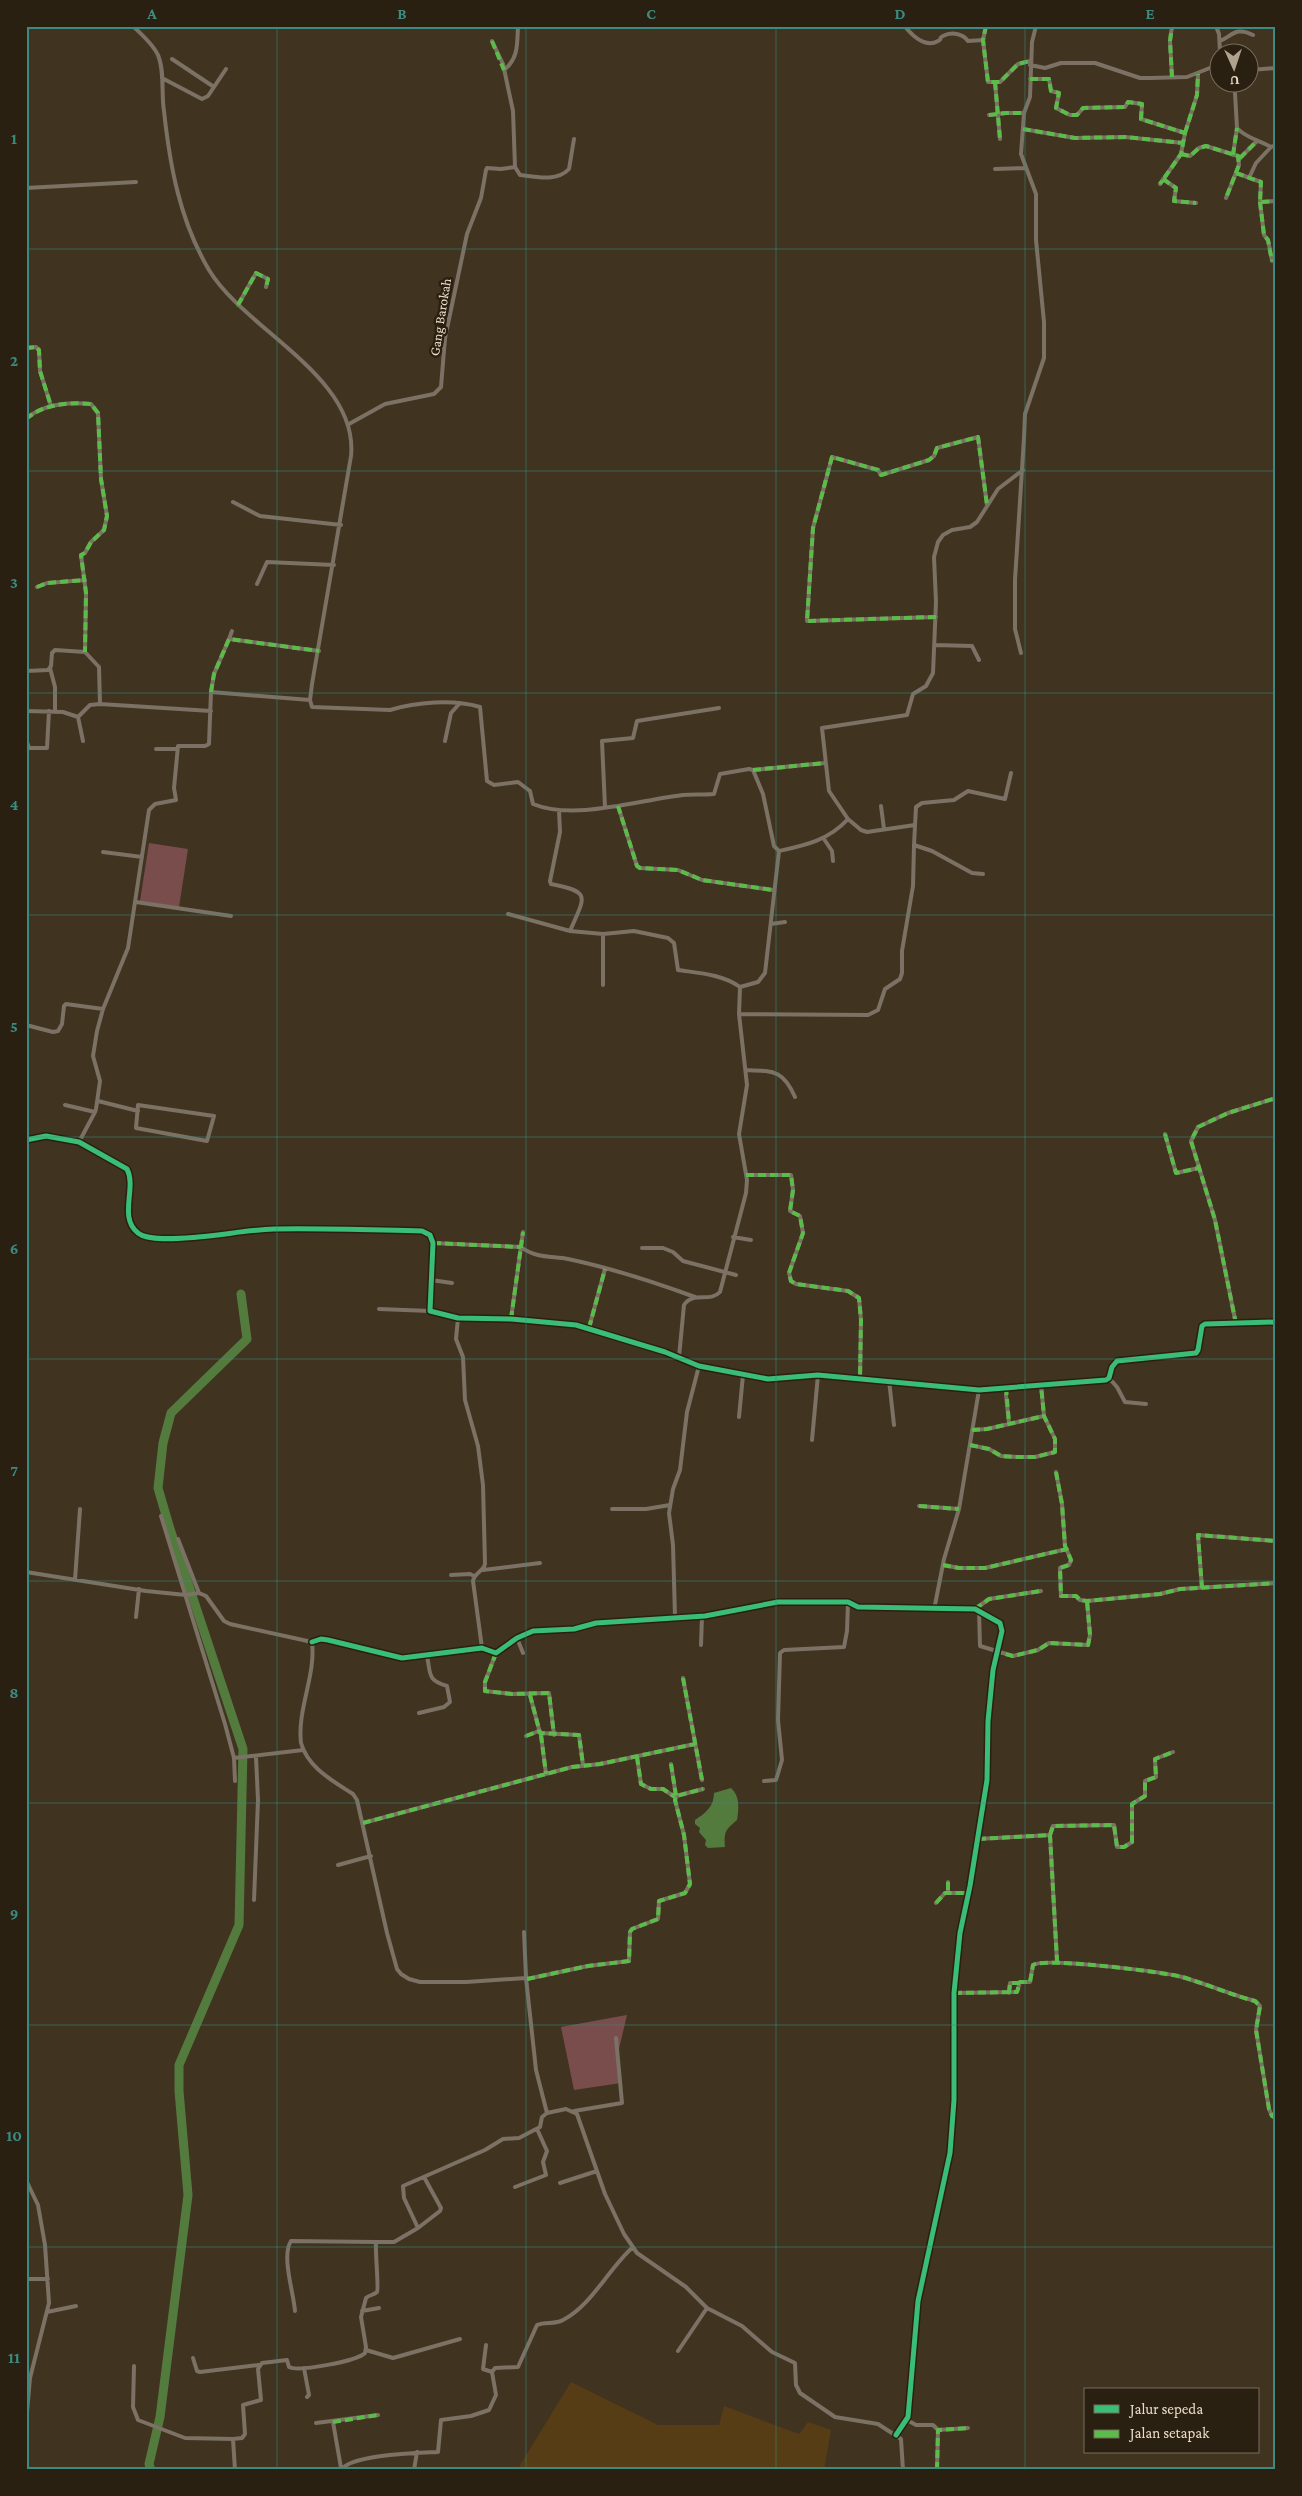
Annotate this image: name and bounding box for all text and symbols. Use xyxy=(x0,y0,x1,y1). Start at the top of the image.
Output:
text: A xyxy=(146,5,157,22)
text: B xyxy=(397,5,407,22)
text: C xyxy=(646,5,656,22)
text: D xyxy=(894,5,906,22)
text: E xyxy=(1145,5,1155,22)
north arrow xyxy=(1210,42,1260,92)
text: U xyxy=(1229,73,1240,89)
text: 1 xyxy=(11,130,17,147)
street label: Gang Barokah xyxy=(426,276,454,357)
text: 2 xyxy=(10,352,18,369)
text: 3 xyxy=(10,574,18,591)
text: 4 xyxy=(10,796,19,813)
text: 5 xyxy=(10,1018,18,1035)
text: 6 xyxy=(10,1240,18,1257)
text: 7 xyxy=(10,1462,18,1479)
text: 8 xyxy=(9,1684,19,1701)
text: 9 xyxy=(10,1905,18,1922)
text: 10 xyxy=(6,2127,22,2144)
text: 11 xyxy=(8,2349,20,2366)
legend xyxy=(1084,2388,1260,2454)
text: Jalur sepeda xyxy=(1128,2401,1203,2418)
text: Jalan setapak xyxy=(1128,2425,1210,2442)

